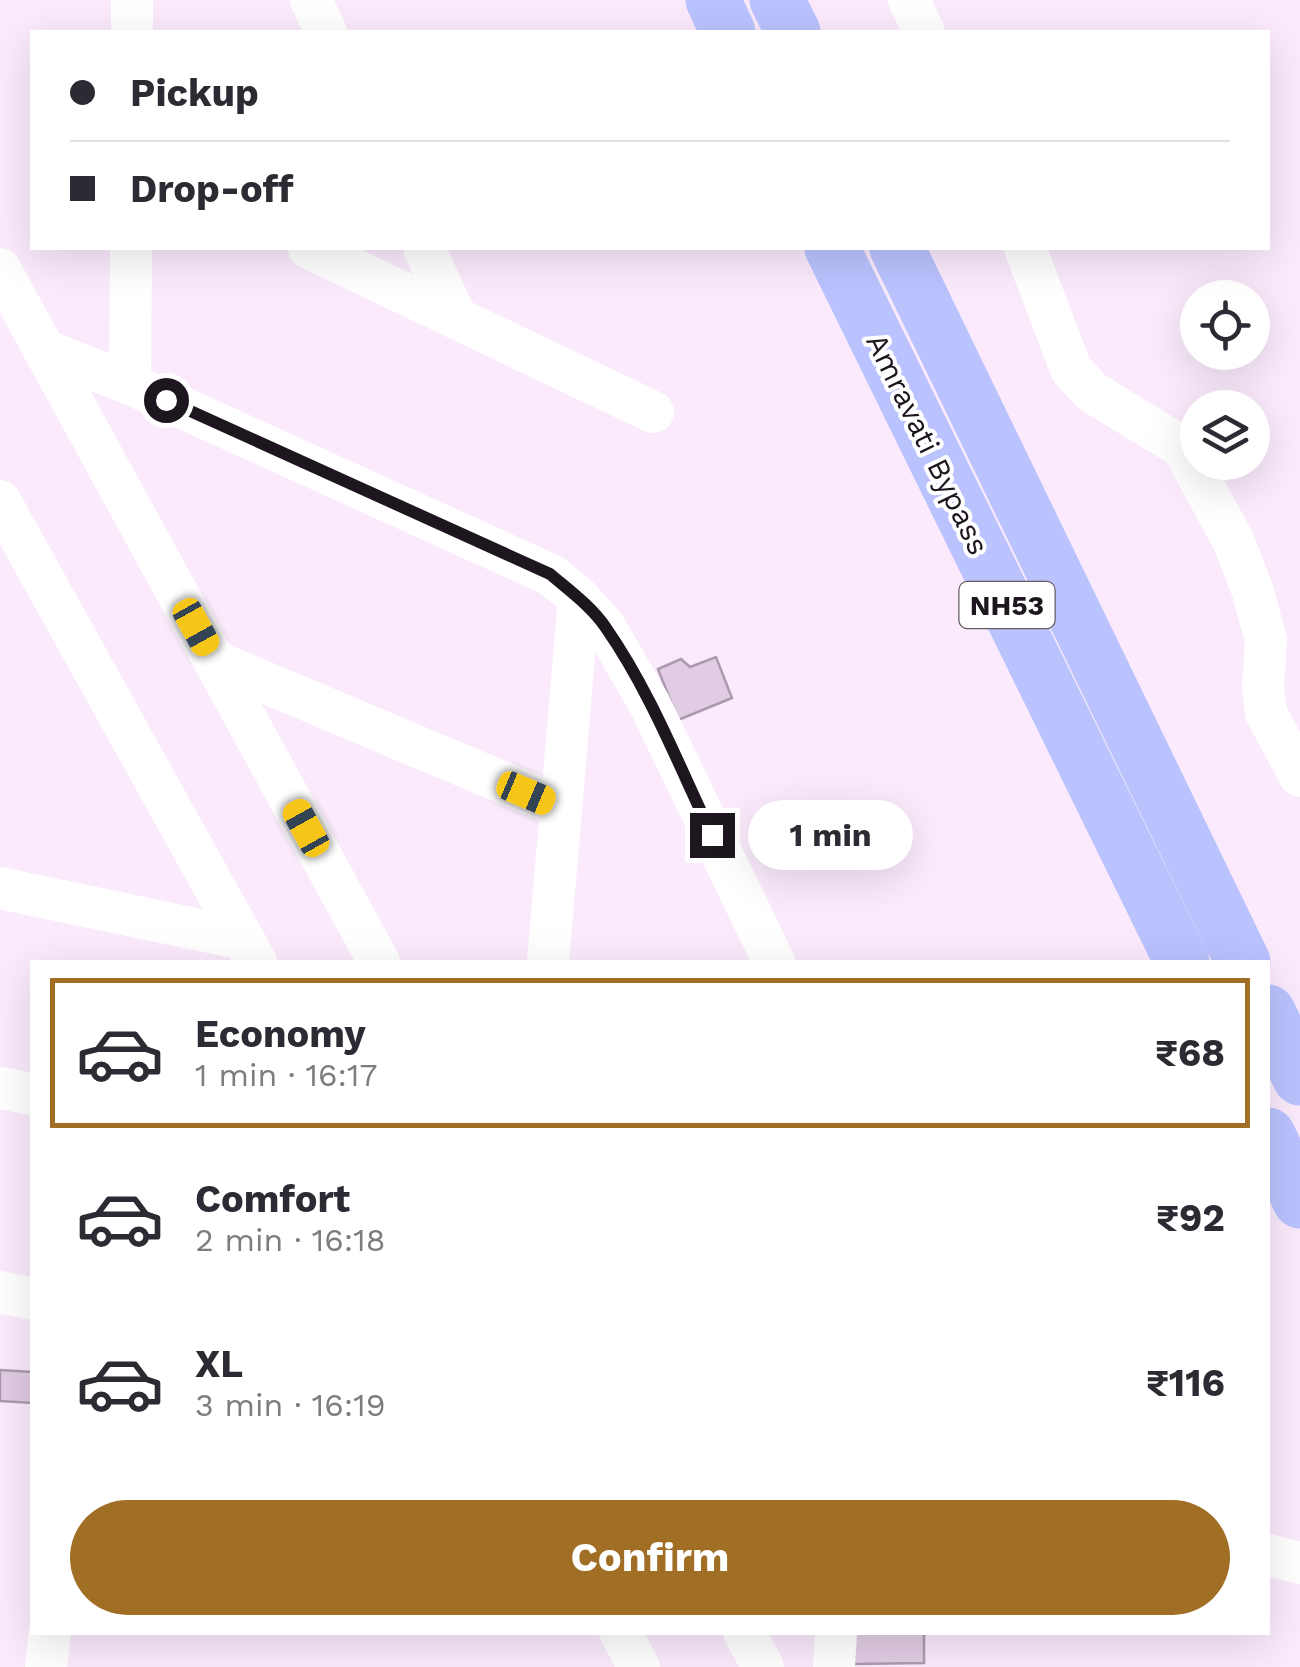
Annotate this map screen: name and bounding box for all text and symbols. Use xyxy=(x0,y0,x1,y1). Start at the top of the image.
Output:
text: Pickup xyxy=(130,71,259,115)
text: Drop-off xyxy=(130,167,294,211)
map controls xyxy=(1180,280,1270,480)
button: locate xyxy=(1180,280,1270,370)
street label: Amravati Bypass xyxy=(859,328,997,560)
route start xyxy=(144,378,189,423)
button: layers xyxy=(1180,390,1270,480)
road number: NH53 xyxy=(960,582,1054,628)
car xyxy=(168,593,224,661)
car xyxy=(493,767,559,819)
car xyxy=(278,794,334,862)
callout: 1 min xyxy=(747,800,912,870)
route end xyxy=(690,813,735,858)
text: 1 min xyxy=(789,816,872,854)
icon: car xyxy=(75,1008,165,1098)
text: Economy xyxy=(195,1012,366,1056)
text: ₹68 xyxy=(1155,1031,1225,1075)
text: 1 min · 16:17 xyxy=(195,1056,377,1094)
icon: car xyxy=(75,1173,165,1263)
text: Comfort xyxy=(195,1177,350,1221)
text: ₹92 xyxy=(1156,1196,1225,1240)
text: 2 min · 16:18 xyxy=(195,1221,385,1259)
icon: car xyxy=(75,1338,165,1428)
text: XL xyxy=(195,1342,243,1386)
text: ₹116 xyxy=(1146,1361,1225,1405)
text: 3 min · 16:19 xyxy=(195,1386,385,1424)
button: Confirm xyxy=(70,1500,1230,1615)

